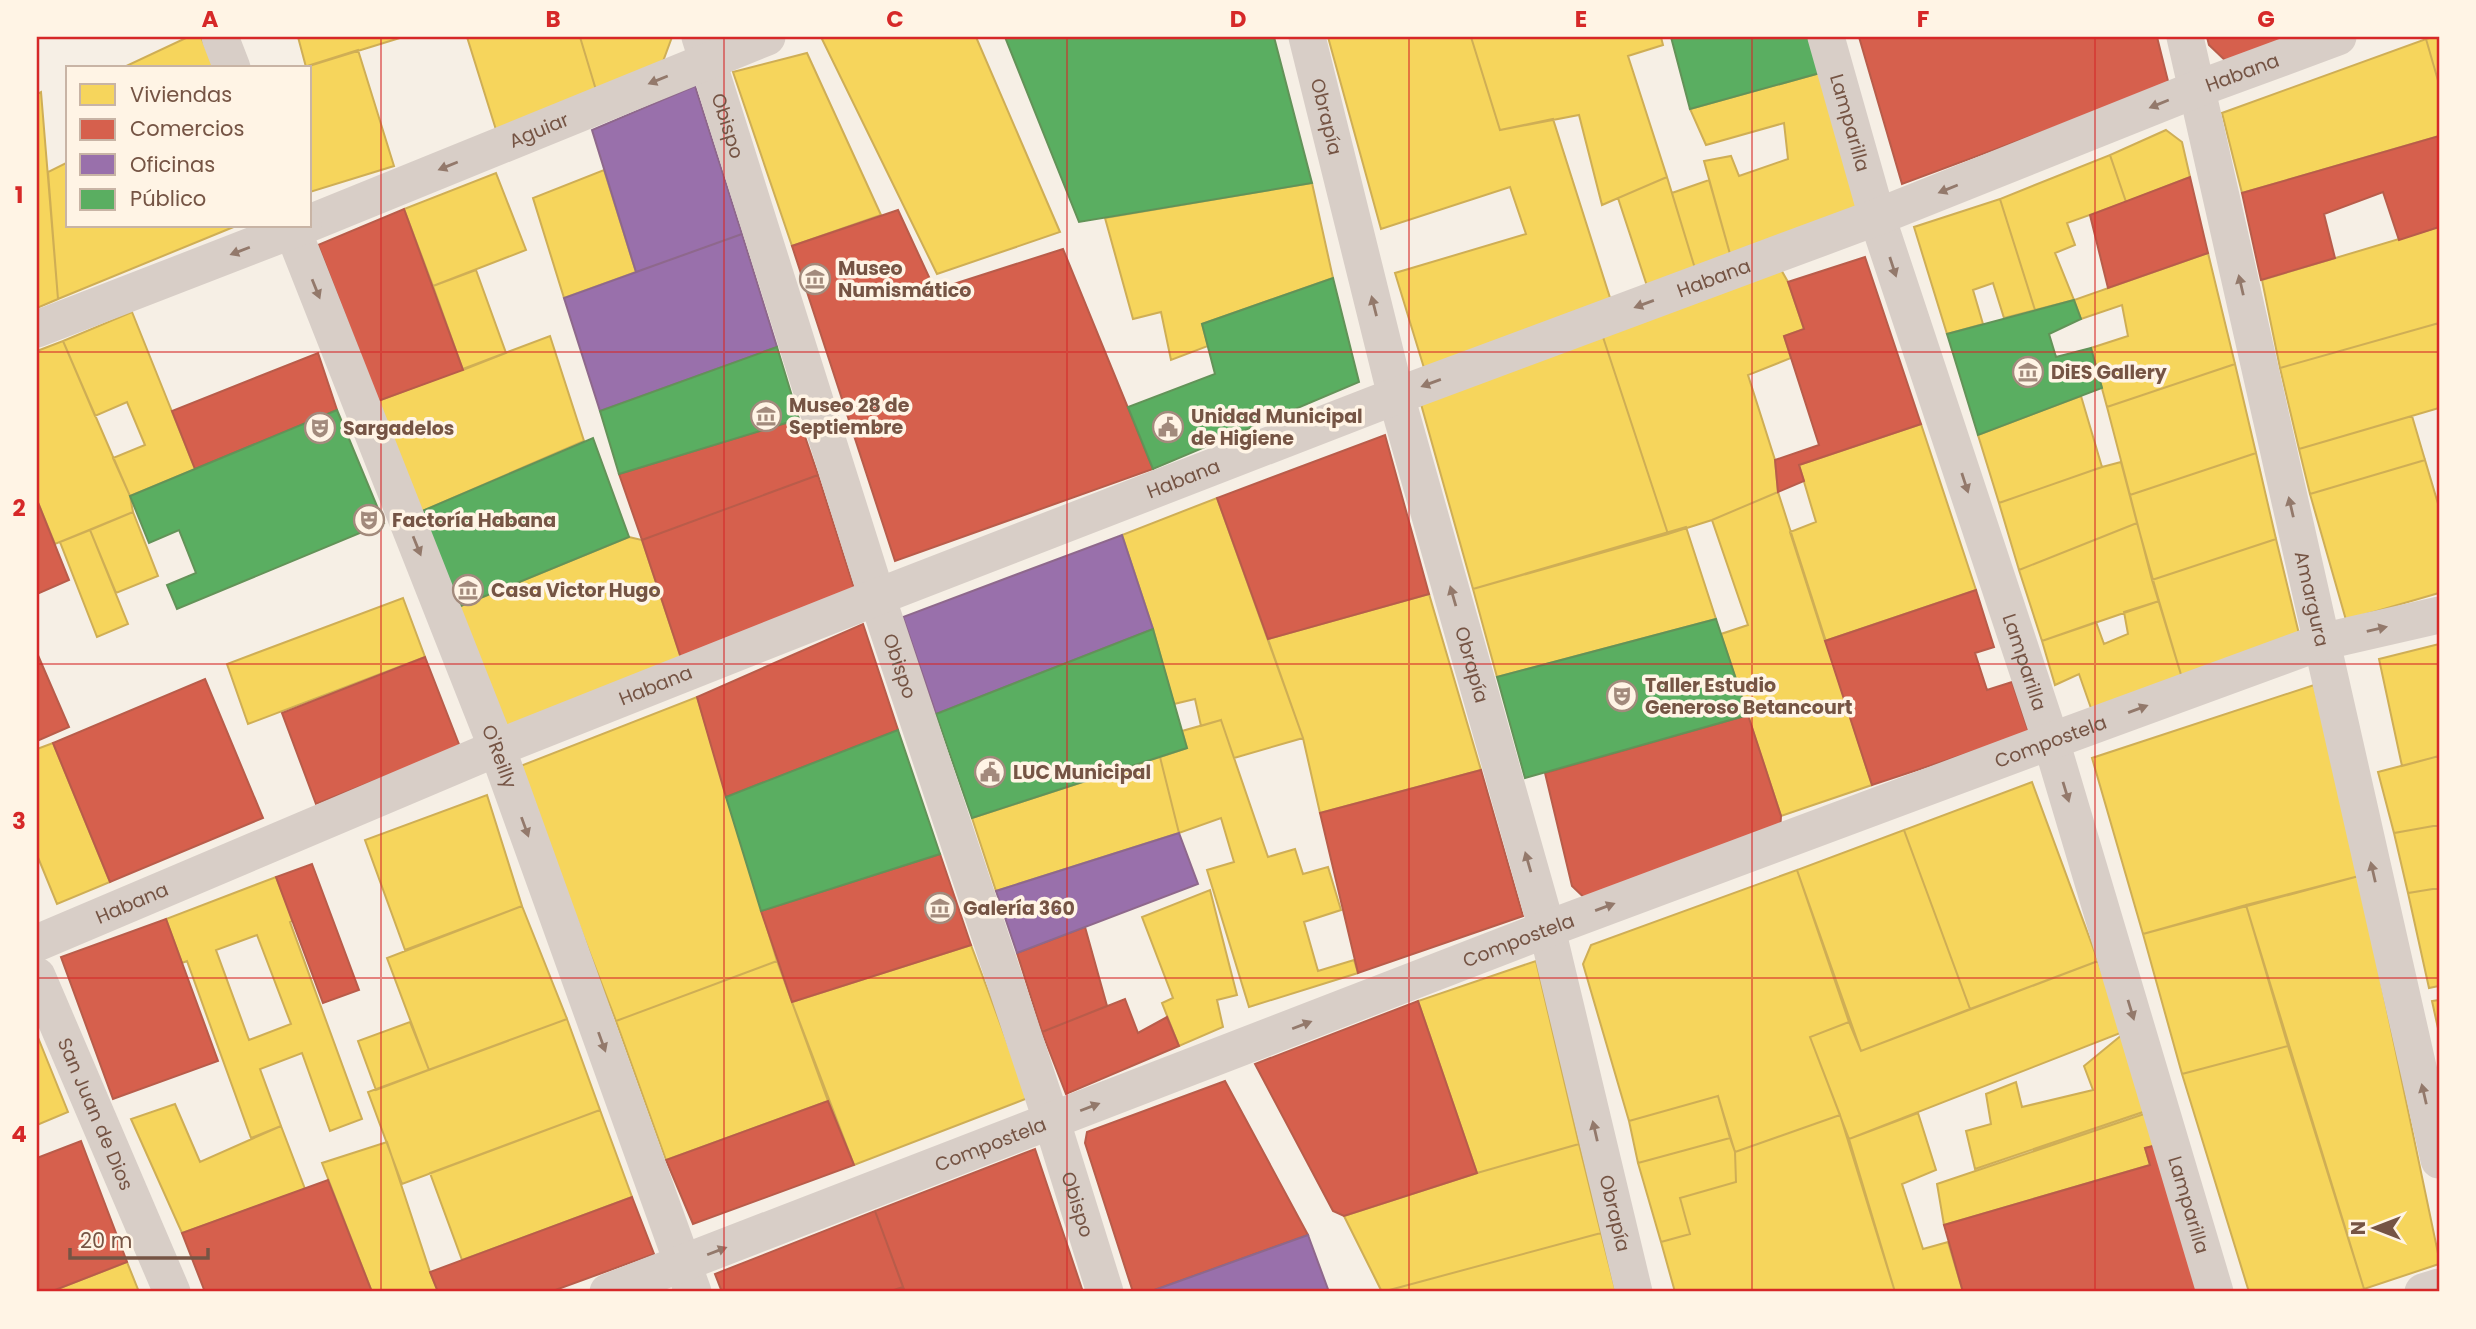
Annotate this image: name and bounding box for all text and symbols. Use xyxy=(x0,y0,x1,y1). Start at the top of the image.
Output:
text: A xyxy=(202,3,219,35)
text: B xyxy=(545,3,561,35)
text: C xyxy=(886,3,904,35)
text: D xyxy=(1230,3,1246,35)
text: E xyxy=(1575,3,1587,35)
text: F xyxy=(1917,3,1929,35)
text: G xyxy=(2257,3,2275,35)
street label: Habana xyxy=(2201,46,2283,98)
legend xyxy=(66,66,312,228)
street label: Lamparilla xyxy=(1824,71,1877,175)
one-way arrow xyxy=(648,74,668,86)
street label: Obrapía xyxy=(1304,75,1349,158)
text: Viviendas xyxy=(130,80,232,109)
street label: Obispo xyxy=(705,89,751,162)
one-way arrow xyxy=(2149,98,2170,109)
street label: Aguiar xyxy=(505,106,573,154)
text: Comercios xyxy=(130,114,244,143)
text: Oficinas xyxy=(130,150,215,179)
one-way arrow xyxy=(437,161,458,172)
text: 1 xyxy=(15,179,23,211)
one-way arrow xyxy=(1938,183,1959,194)
text: Público xyxy=(130,184,206,213)
one-way arrow xyxy=(229,245,250,256)
street label: Habana xyxy=(1673,252,1754,304)
place label: Museo Numismático xyxy=(838,255,971,304)
one-way arrow xyxy=(1889,256,1899,277)
museum icon: Museo Numismático xyxy=(798,262,832,296)
one-way arrow xyxy=(2235,274,2246,296)
one-way arrow xyxy=(310,279,321,300)
one-way arrow xyxy=(1368,295,1379,317)
one-way arrow xyxy=(1633,299,1654,310)
museum icon: DiES Gallery xyxy=(2011,355,2045,389)
place label: DiES Gallery xyxy=(2051,359,2168,386)
one-way arrow xyxy=(1420,378,1441,389)
place label: Museo 28 de Septiembre xyxy=(789,392,910,441)
museum icon: Museo 28 de Septiembre xyxy=(749,399,783,433)
place label: Unidad Municipal de Higiene xyxy=(1191,403,1363,452)
public building icon: Unidad Municipal de Higiene xyxy=(1151,410,1185,444)
theatre icon: Sargadelos xyxy=(303,411,337,445)
place label: Sargadelos xyxy=(343,415,454,442)
street label: Habana xyxy=(1143,452,1224,505)
one-way arrow xyxy=(1960,472,1971,493)
text: 2 xyxy=(12,492,26,524)
one-way arrow xyxy=(2285,496,2296,518)
theatre icon: Factoría Habana xyxy=(352,503,386,537)
place label: Factoría Habana xyxy=(392,507,556,534)
one-way arrow xyxy=(412,536,423,557)
street label: Amargura xyxy=(2288,548,2336,649)
museum icon: Casa Victor Hugo xyxy=(451,573,485,607)
place label: Casa Victor Hugo xyxy=(491,577,661,604)
one-way arrow xyxy=(1447,585,1458,607)
street label: Lamparilla xyxy=(1996,610,2053,714)
street label: Obrapía xyxy=(1448,623,1496,706)
one-way arrow xyxy=(2366,623,2388,634)
street label: Obispo xyxy=(877,630,923,702)
street label: Habana xyxy=(615,658,696,712)
place label: Taller Estudio Generoso Betancourt xyxy=(1645,672,1853,721)
theatre icon: Taller Estudio Generoso Betancourt xyxy=(1605,679,1639,713)
one-way arrow xyxy=(2127,703,2148,714)
street label: Compostela xyxy=(1991,708,2110,774)
street label: O'Reilly xyxy=(476,721,524,792)
public building icon: LUC Municipal xyxy=(973,755,1007,789)
place label: LUC Municipal xyxy=(1013,759,1151,786)
one-way arrow xyxy=(2062,782,2072,803)
text: 3 xyxy=(12,805,26,837)
one-way arrow xyxy=(520,817,531,838)
one-way arrow xyxy=(1523,851,1533,872)
one-way arrow xyxy=(2368,861,2379,883)
street label: Habana xyxy=(91,875,172,930)
museum icon: Galería 360 xyxy=(923,891,957,925)
place label: Galería 360 xyxy=(963,895,1075,922)
one-way arrow xyxy=(1595,901,1616,912)
street label: Compostela xyxy=(1459,907,1578,974)
one-way arrow xyxy=(2127,1000,2137,1021)
one-way arrow xyxy=(1291,1019,1312,1030)
one-way arrow xyxy=(597,1031,608,1052)
street label: San Juan de Dios xyxy=(51,1033,140,1194)
one-way arrow xyxy=(2418,1083,2429,1105)
one-way arrow xyxy=(1079,1102,1100,1113)
street label: Compostela xyxy=(931,1110,1050,1178)
text: 4 xyxy=(11,1118,27,1150)
one-way arrow xyxy=(1589,1119,1600,1141)
street label: Lamparilla xyxy=(2162,1153,2216,1257)
street label: Obispo xyxy=(1055,1168,1101,1241)
street label: Obrapía xyxy=(1593,1172,1637,1254)
north arrow xyxy=(2340,1192,2410,1262)
scale bar xyxy=(70,1217,208,1261)
text: N xyxy=(2345,1221,2372,1235)
text: 20 m xyxy=(80,1226,133,1255)
one-way arrow xyxy=(707,1245,728,1256)

